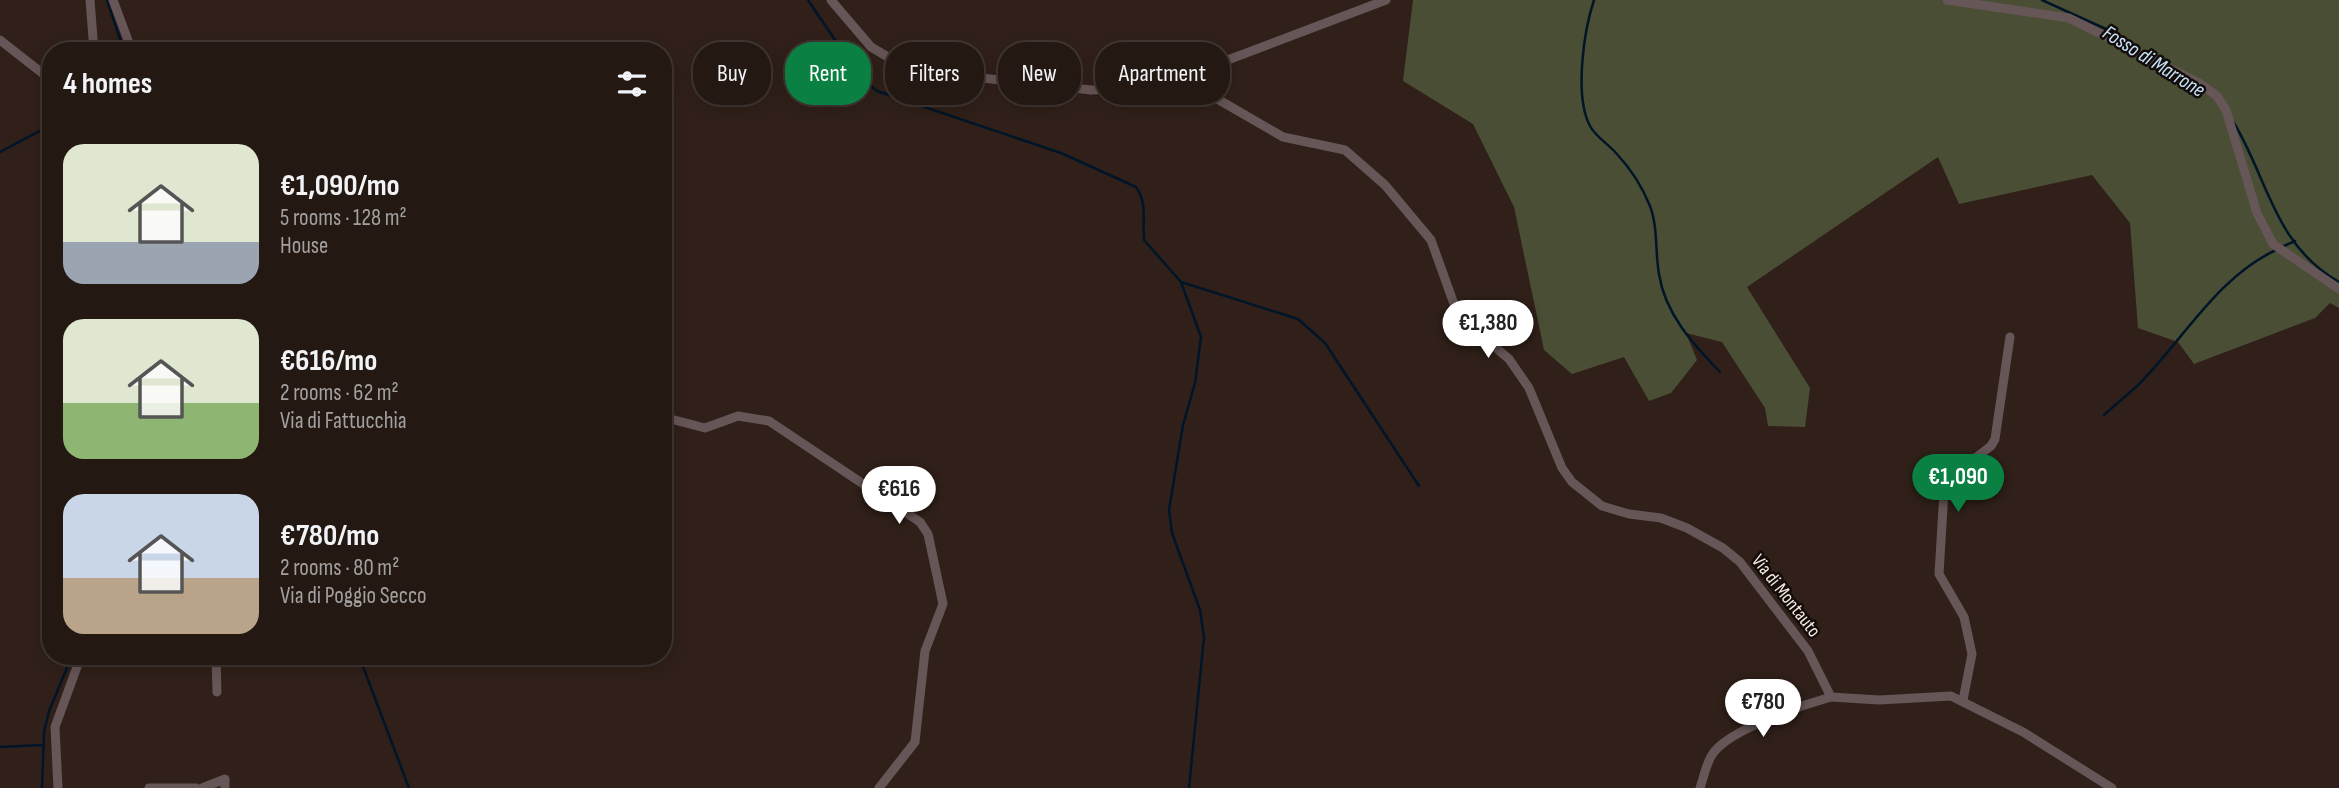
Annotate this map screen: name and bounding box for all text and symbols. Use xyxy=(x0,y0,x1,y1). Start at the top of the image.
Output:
water label: Fosso di Marrone xyxy=(2098,20,2210,103)
chip: Buy xyxy=(693,42,771,105)
chip: Rent xyxy=(785,42,871,105)
chip: Filters xyxy=(885,42,984,105)
chip: New xyxy=(998,42,1081,105)
chip: Apartment xyxy=(1095,42,1230,105)
icon: filters xyxy=(613,65,651,103)
text: 4 homes xyxy=(63,66,152,102)
text: €1,090/mo xyxy=(280,168,400,204)
icon: home xyxy=(119,172,203,256)
text: 5 rooms · 128 m² xyxy=(280,204,407,232)
text: House xyxy=(280,232,328,260)
pin: €1,380 xyxy=(1431,300,1545,360)
text: €1,380 xyxy=(1459,309,1517,337)
text: €616/mo xyxy=(280,343,377,379)
icon: home xyxy=(119,347,203,431)
text: 2 rooms · 62 m² xyxy=(280,379,399,407)
text: Via di Fattucchia xyxy=(280,407,407,435)
pin: €1,090 xyxy=(1901,454,2015,514)
text: €1,090 xyxy=(1928,463,1988,491)
pin: €616 xyxy=(858,466,940,526)
text: €616 xyxy=(878,475,920,503)
text: €780/mo xyxy=(280,518,379,554)
icon: home xyxy=(119,522,203,606)
street label: Via di Montauto xyxy=(1746,550,1825,642)
text: 2 rooms · 80 m² xyxy=(280,554,399,582)
text: Via di Poggio Secco xyxy=(280,582,427,610)
pin: €780 xyxy=(1722,680,1804,739)
text: €780 xyxy=(1741,688,1785,716)

